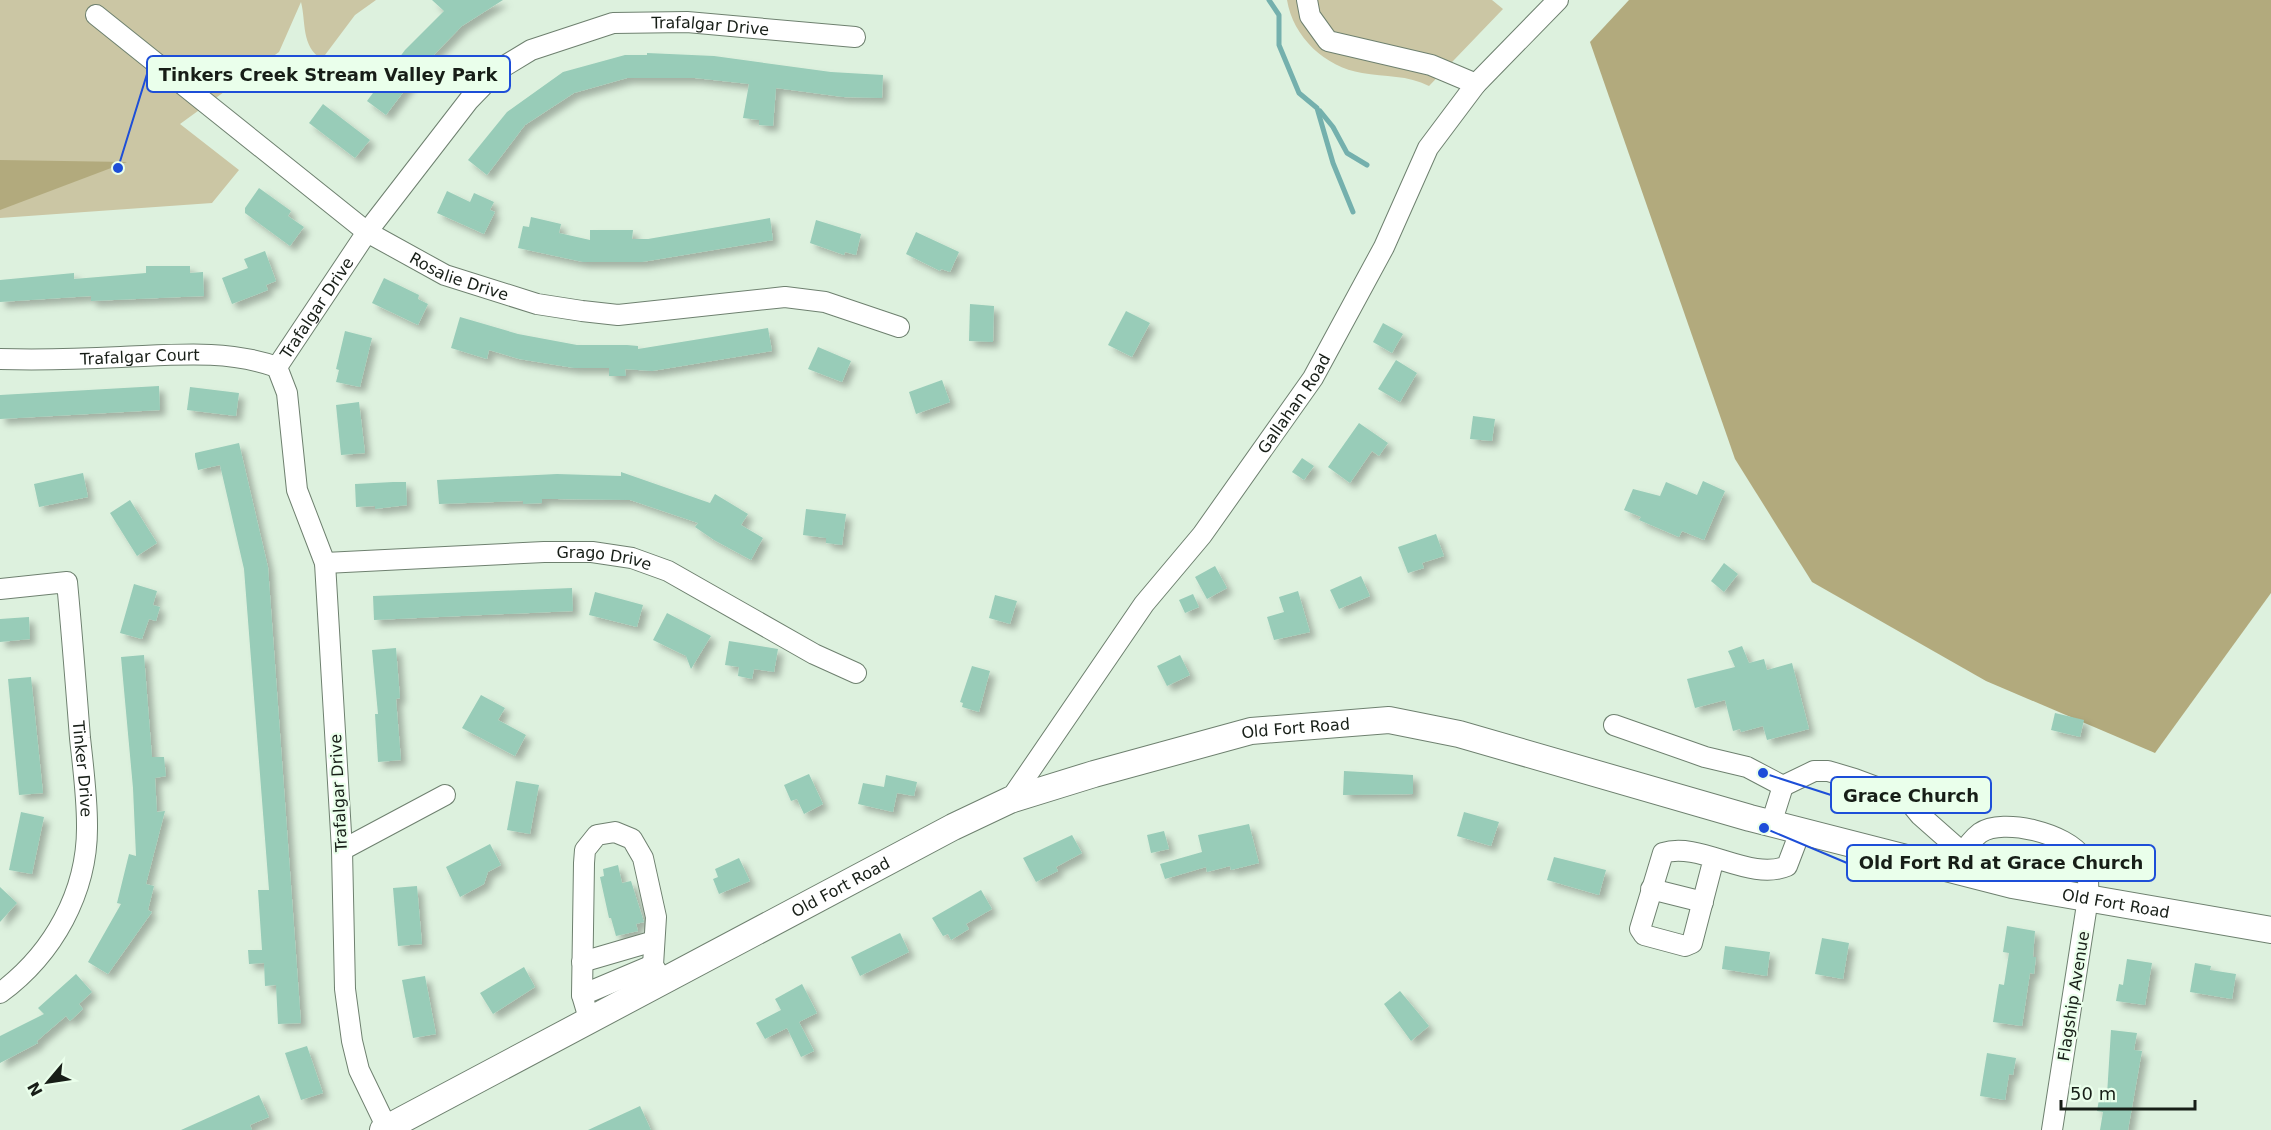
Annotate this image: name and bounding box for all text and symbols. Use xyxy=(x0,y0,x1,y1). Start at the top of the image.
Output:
street label: Trafalgar Drive xyxy=(650,13,770,39)
callout: Tinkers Creek Stream Valley Park xyxy=(147,56,510,92)
text: Tinkers Creek Stream Valley Park xyxy=(159,64,498,85)
street label: Rosalie Drive xyxy=(406,248,511,304)
street label: Trafalgar Drive xyxy=(276,254,358,363)
street label: Trafalgar Court xyxy=(79,345,200,369)
street label: Gallahan Road xyxy=(1254,351,1334,457)
street label: Grago Drive xyxy=(556,543,654,574)
street label: Old Fort Road xyxy=(1239,714,1351,743)
street label: Tinker Drive xyxy=(69,719,96,818)
street label: Trafalgar Drive xyxy=(326,734,351,853)
callout: Grace Church xyxy=(1831,777,1991,813)
text: Grace Church xyxy=(1843,785,1979,806)
callout: Old Fort Rd at Grace Church xyxy=(1847,845,2155,881)
text: Old Fort Rd at Grace Church xyxy=(1859,852,2143,873)
street label: Old Fort Road xyxy=(788,853,893,921)
street label: Old Fort Road xyxy=(2061,885,2171,922)
street label: Flagship Avenue xyxy=(2054,930,2093,1062)
north arrow xyxy=(18,1052,78,1112)
scale bar xyxy=(2061,1073,2194,1111)
text: N xyxy=(24,1079,47,1099)
text: 50 m xyxy=(2070,1083,2116,1104)

